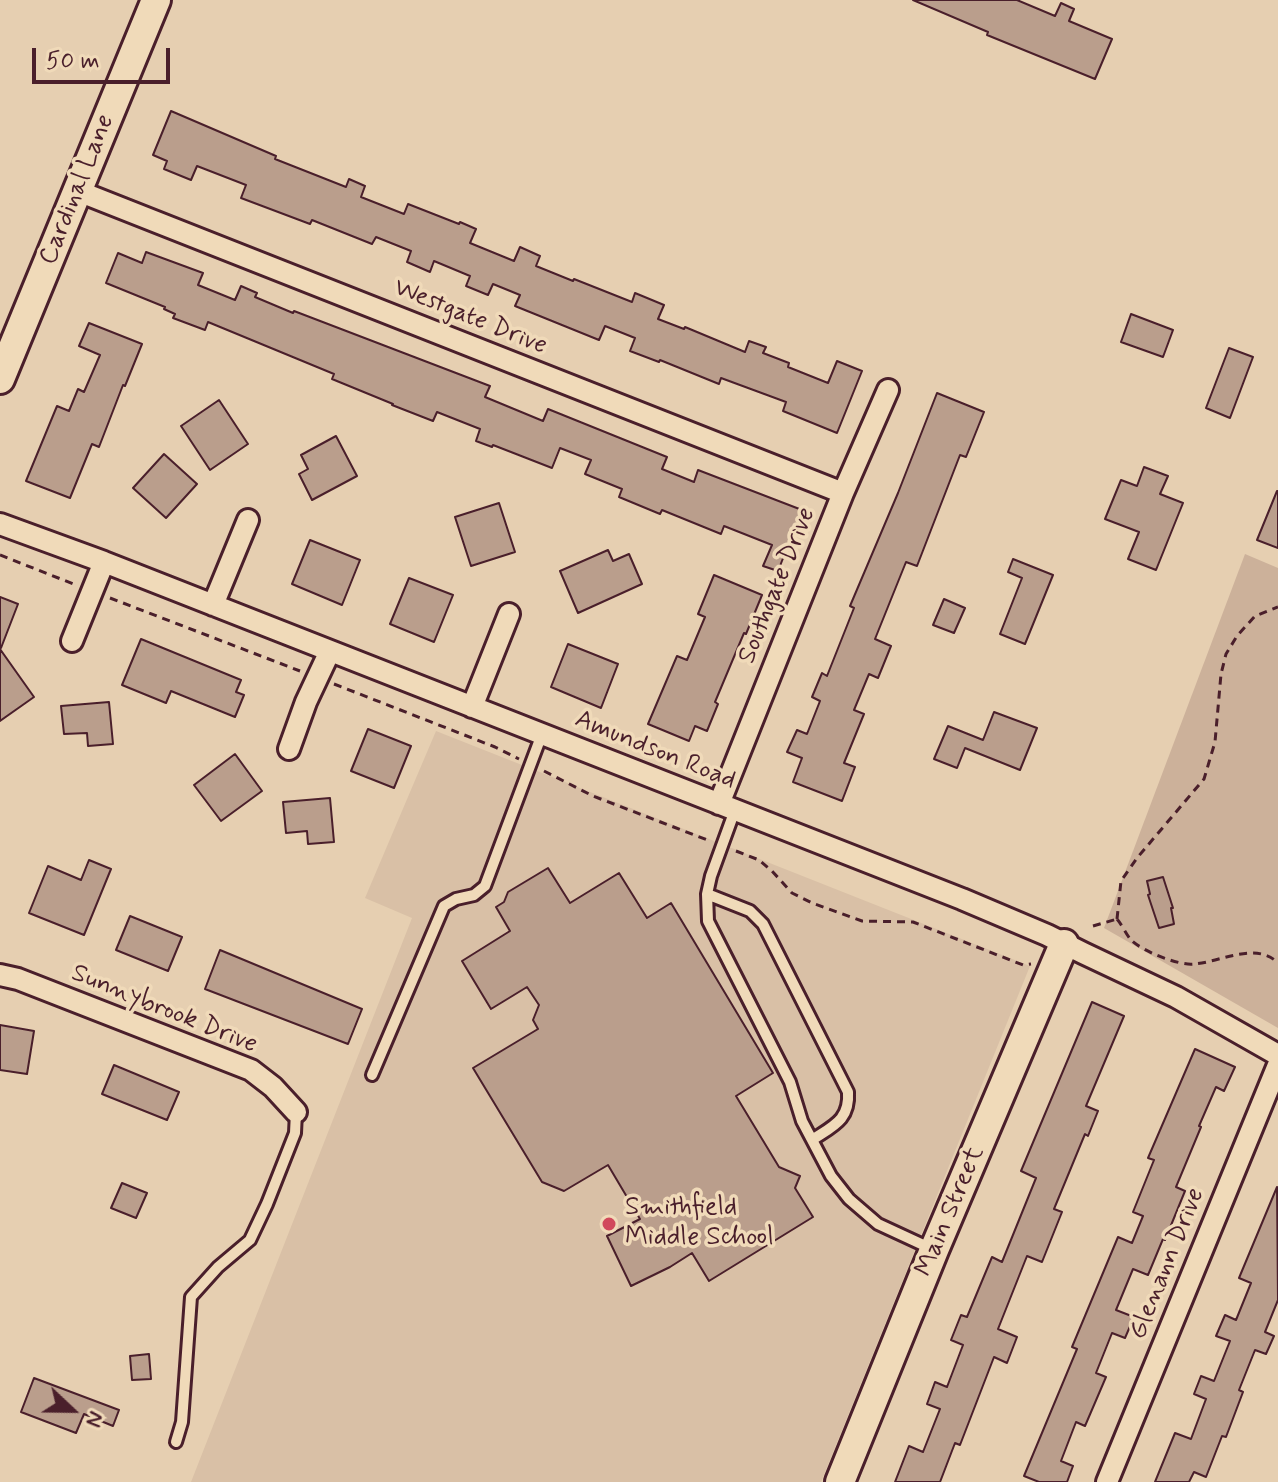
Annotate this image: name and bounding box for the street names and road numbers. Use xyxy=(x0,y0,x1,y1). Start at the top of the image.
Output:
street label: Cardinal Lane xyxy=(34,110,122,270)
street label: Westgate Drive xyxy=(389,273,551,363)
street label: Southgate Drive xyxy=(732,503,824,669)
street label: Amundson Road xyxy=(570,705,740,797)
street label: Sunnybrook Drive xyxy=(67,959,261,1061)
street label: Main Street xyxy=(910,1142,992,1282)
street label: Glenann Drive xyxy=(1123,1184,1213,1344)

